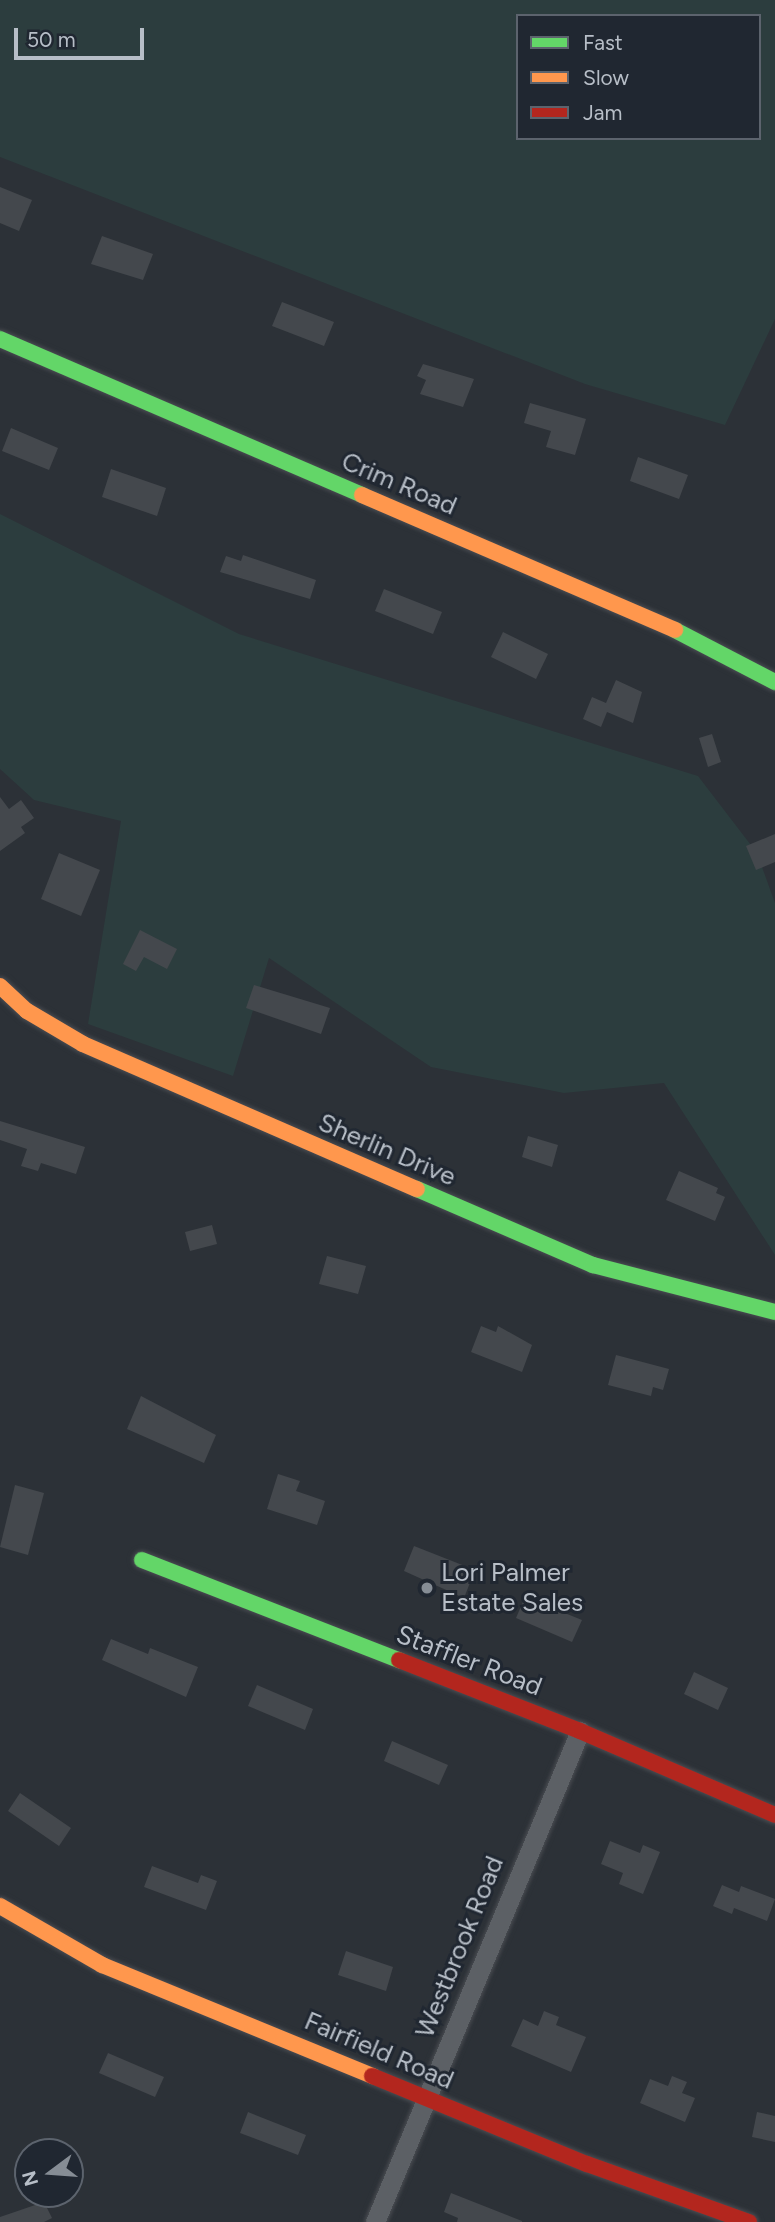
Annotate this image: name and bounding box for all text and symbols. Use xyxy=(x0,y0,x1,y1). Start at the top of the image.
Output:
scale bar xyxy=(18,14,147,58)
legend xyxy=(516,14,761,140)
text: 50 m xyxy=(27,27,76,52)
text: Fast xyxy=(583,30,623,55)
text: Slow xyxy=(583,65,629,90)
text: Jam xyxy=(583,100,622,125)
street label: Crim Road xyxy=(337,446,461,522)
street label: Sherlin Drive xyxy=(314,1107,460,1193)
place label: Lori Palmer Estate Sales xyxy=(441,1557,583,1618)
marker: Lori Palmer Estate Sales xyxy=(419,1580,435,1596)
street label: Staffler Road xyxy=(392,1619,546,1703)
street label: Westbrook Road xyxy=(409,1852,511,2042)
street label: Fairfield Road xyxy=(300,2006,458,2096)
north arrow xyxy=(14,2138,84,2208)
text: N xyxy=(17,2168,43,2189)

